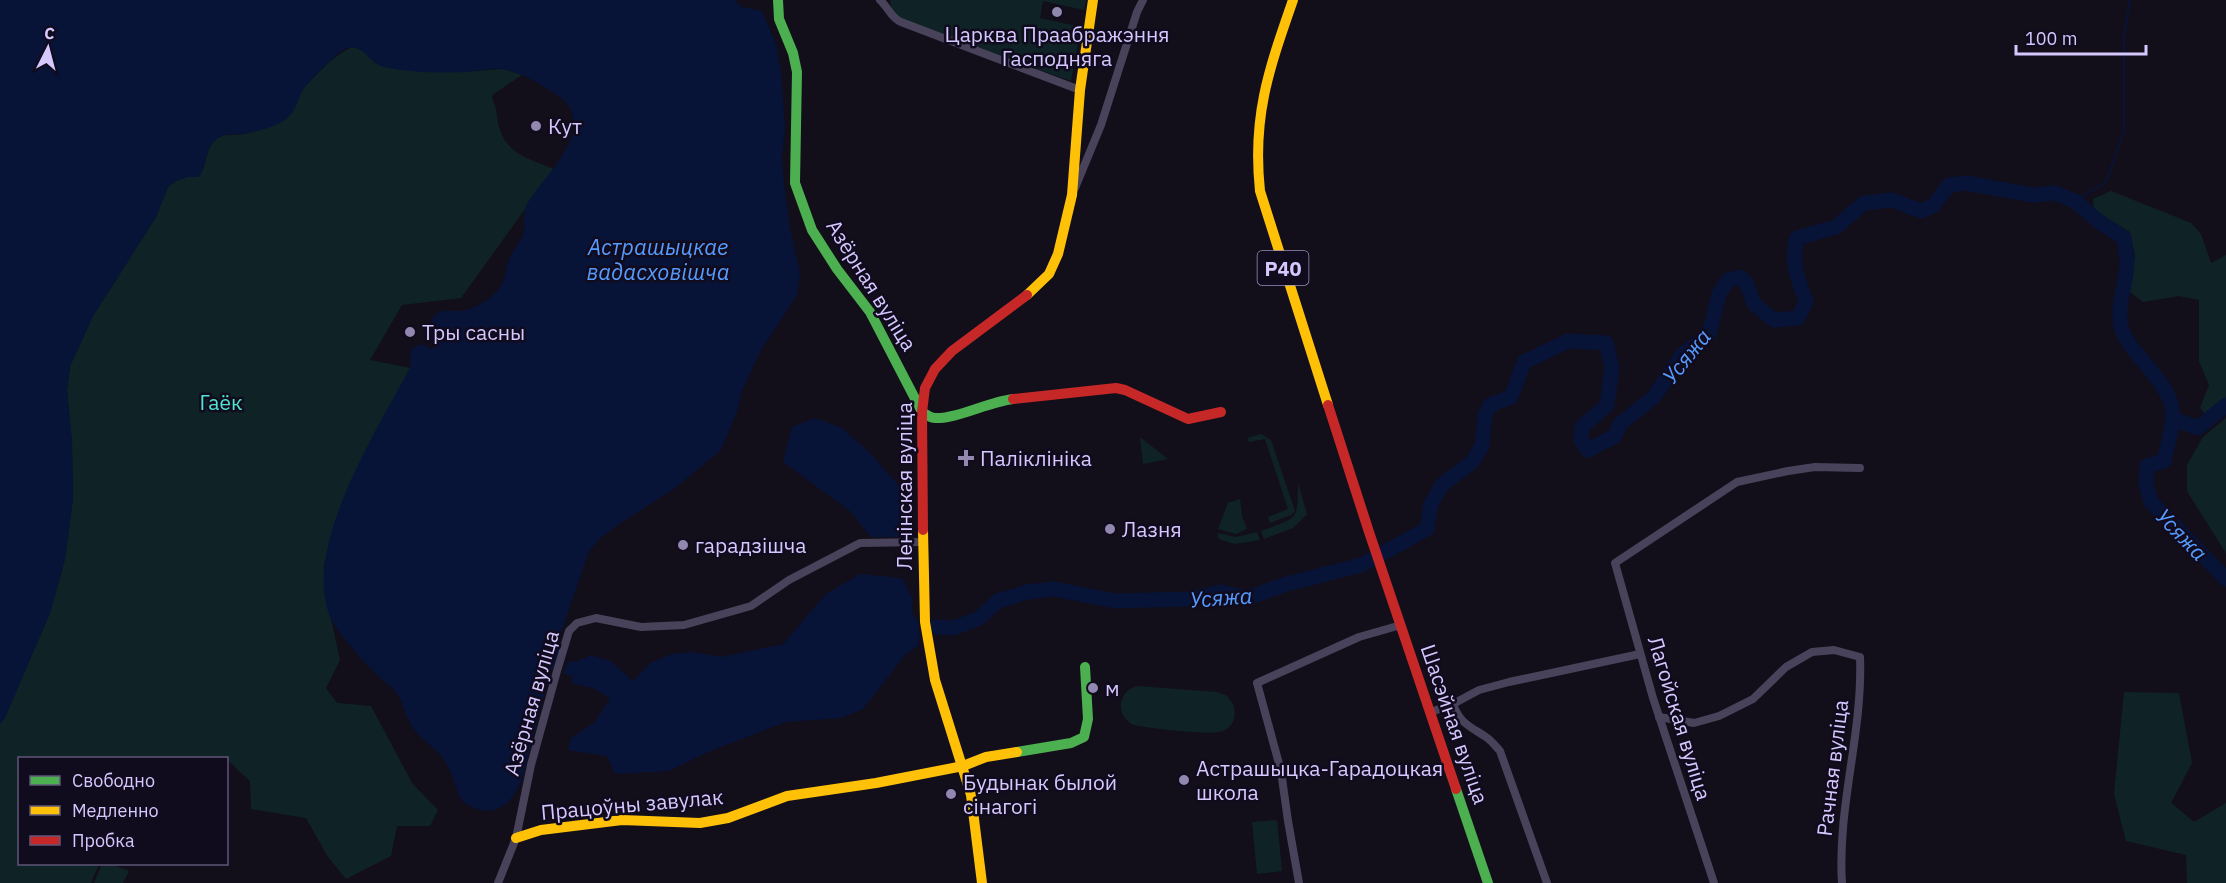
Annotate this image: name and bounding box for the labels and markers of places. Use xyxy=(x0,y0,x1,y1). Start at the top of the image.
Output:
marker: Царква Праабражэння Гасподняга xyxy=(1050,5,1064,19)
place label: Царква Праабражэння Гасподняга xyxy=(944,20,1170,72)
place label: Кут xyxy=(548,112,582,140)
marker: Кут xyxy=(529,119,543,133)
place label: Тры сасны xyxy=(422,318,525,346)
marker: Тры сасны xyxy=(403,325,417,339)
place label: Паліклініка xyxy=(980,444,1092,472)
marker: Паліклініка xyxy=(957,449,975,467)
place label: Лазня xyxy=(1122,515,1182,543)
marker: Лазня xyxy=(1103,522,1117,536)
place label: гарадзішча xyxy=(695,531,807,559)
marker: гарадзішча xyxy=(676,538,690,552)
place label: м xyxy=(1105,674,1120,702)
marker: м xyxy=(1086,681,1100,695)
place label: Астрашыцка-Гарадоцкая школа xyxy=(1196,754,1443,806)
place label: Будынак былой сінагогі xyxy=(963,768,1117,820)
marker: Астрашыцка-Гарадоцкая школа xyxy=(1177,773,1191,787)
marker: Будынак былой сінагогі xyxy=(944,787,958,801)

